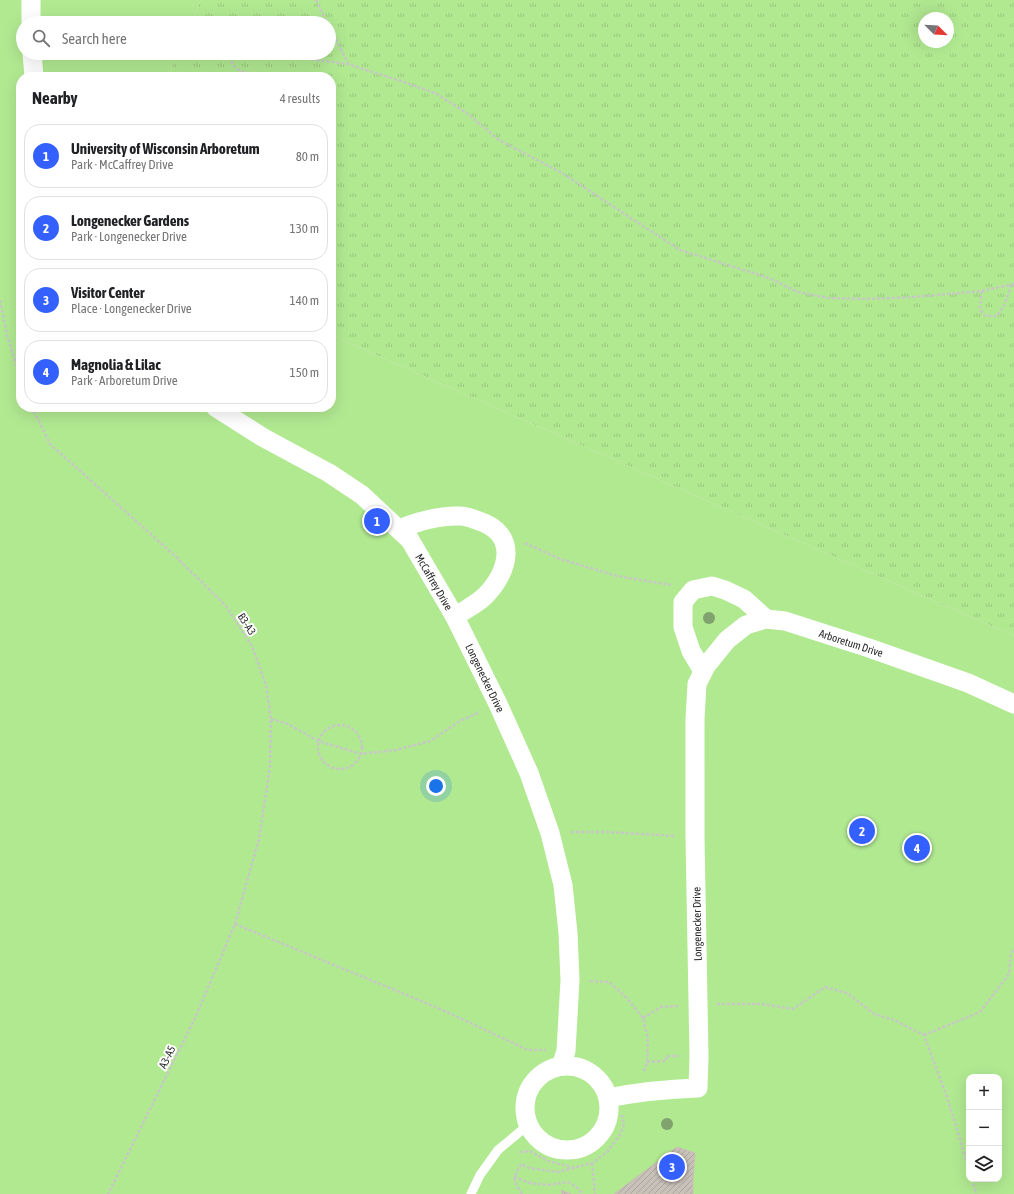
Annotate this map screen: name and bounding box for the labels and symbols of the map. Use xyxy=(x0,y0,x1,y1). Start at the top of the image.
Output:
north arrow xyxy=(918,12,954,48)
pin: 1 xyxy=(364,506,390,536)
street label: McCaffrey Drive xyxy=(413,552,455,612)
street label: B3-A3 xyxy=(236,611,258,637)
street label: Arboretum Drive xyxy=(818,627,884,659)
street label: Longenecker Drive xyxy=(463,642,507,714)
your location xyxy=(426,776,446,796)
pin: 2 xyxy=(849,816,875,846)
pin: 4 xyxy=(904,833,930,863)
street label: Longenecker Drive xyxy=(690,887,704,961)
street label: A3-A5 xyxy=(156,1044,178,1070)
pin: 3 xyxy=(659,1152,685,1182)

